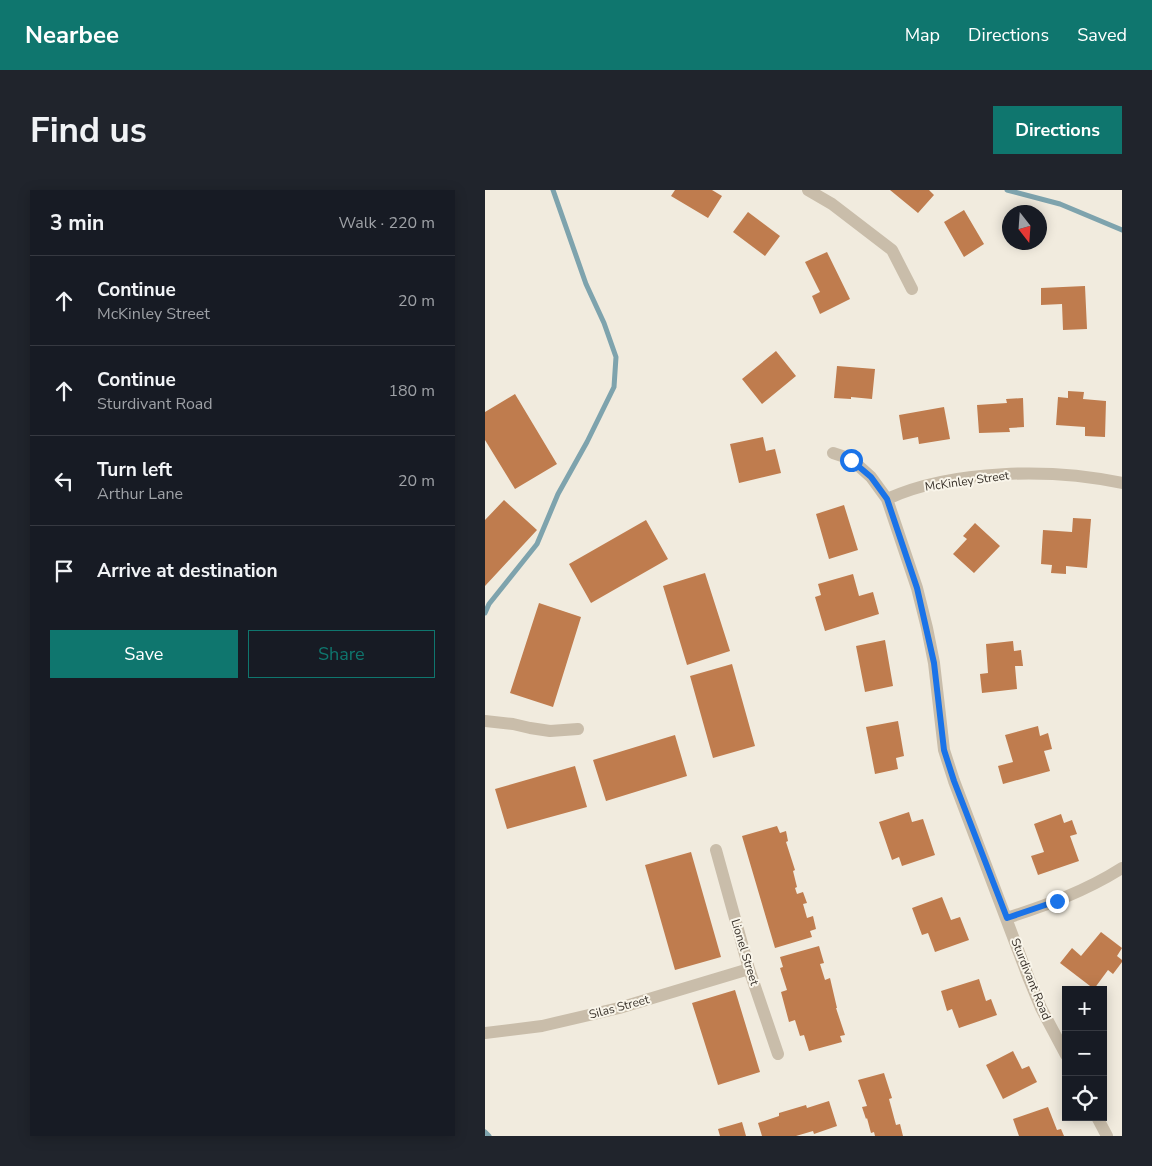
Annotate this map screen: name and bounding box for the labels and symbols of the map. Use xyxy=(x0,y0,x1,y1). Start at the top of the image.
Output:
north arrow xyxy=(1002,205,1047,250)
route start xyxy=(840,449,863,472)
street label: McKinley Street xyxy=(924,467,1011,495)
route end xyxy=(1046,890,1069,913)
street label: Lionel Street xyxy=(727,917,763,988)
street label: Sturdivant Road xyxy=(1007,936,1055,1022)
street label: Silas Street xyxy=(587,991,652,1023)

